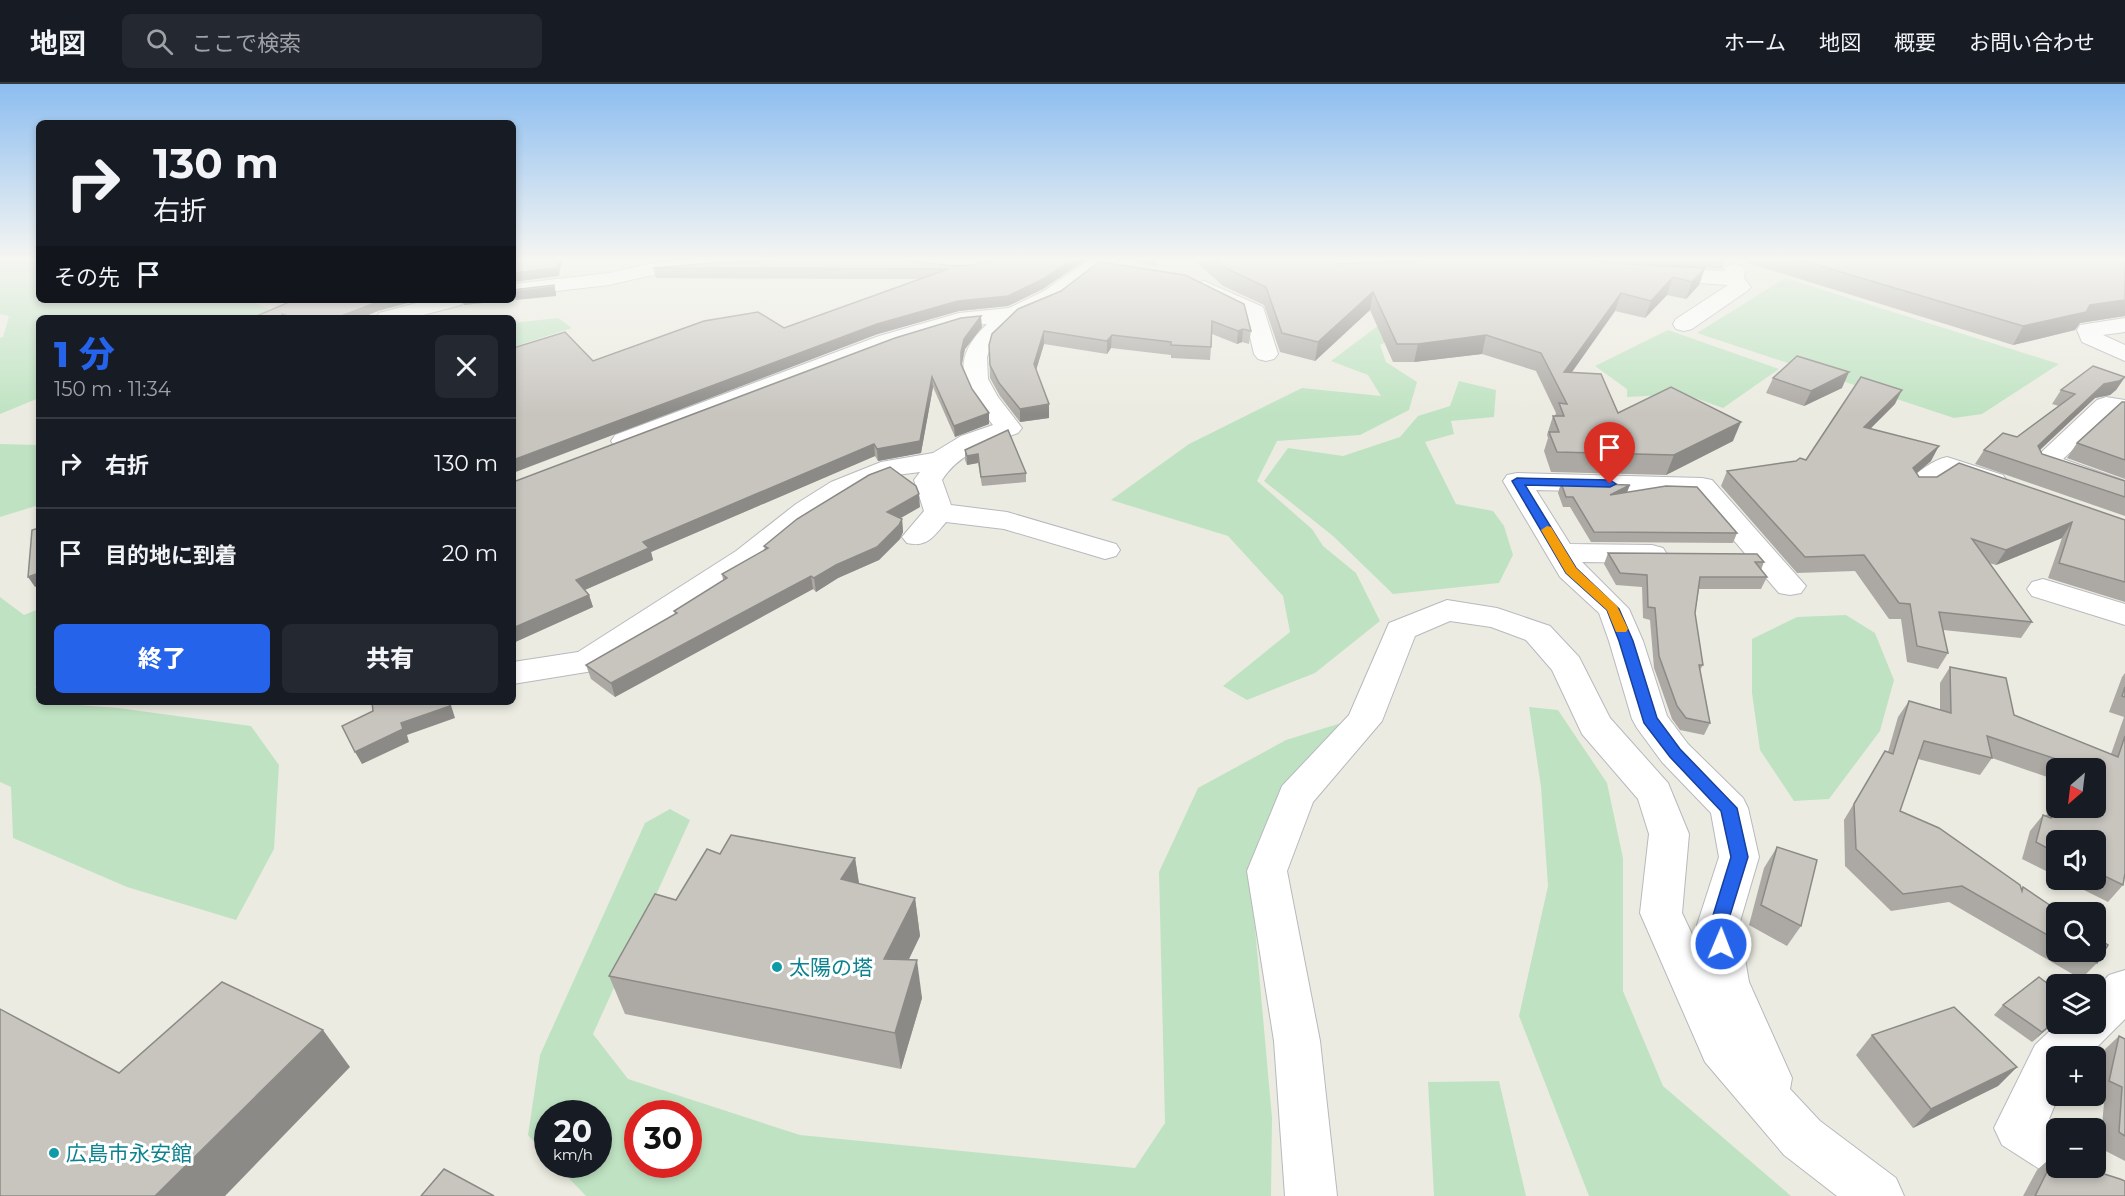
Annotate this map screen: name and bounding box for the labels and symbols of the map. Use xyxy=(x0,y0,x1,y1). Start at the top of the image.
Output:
pin xyxy=(1584,422,1635,484)
north arrow xyxy=(2046,758,2106,818)
position arrow xyxy=(1689,912,1753,976)
place label: 太陽の塔 xyxy=(789,955,873,980)
marker: 太陽の塔 xyxy=(770,960,784,974)
speed limit sign: 30 xyxy=(624,1100,702,1178)
place label: 広島市永安館 xyxy=(66,1141,192,1166)
marker: 広島市永安館 xyxy=(47,1146,61,1160)

